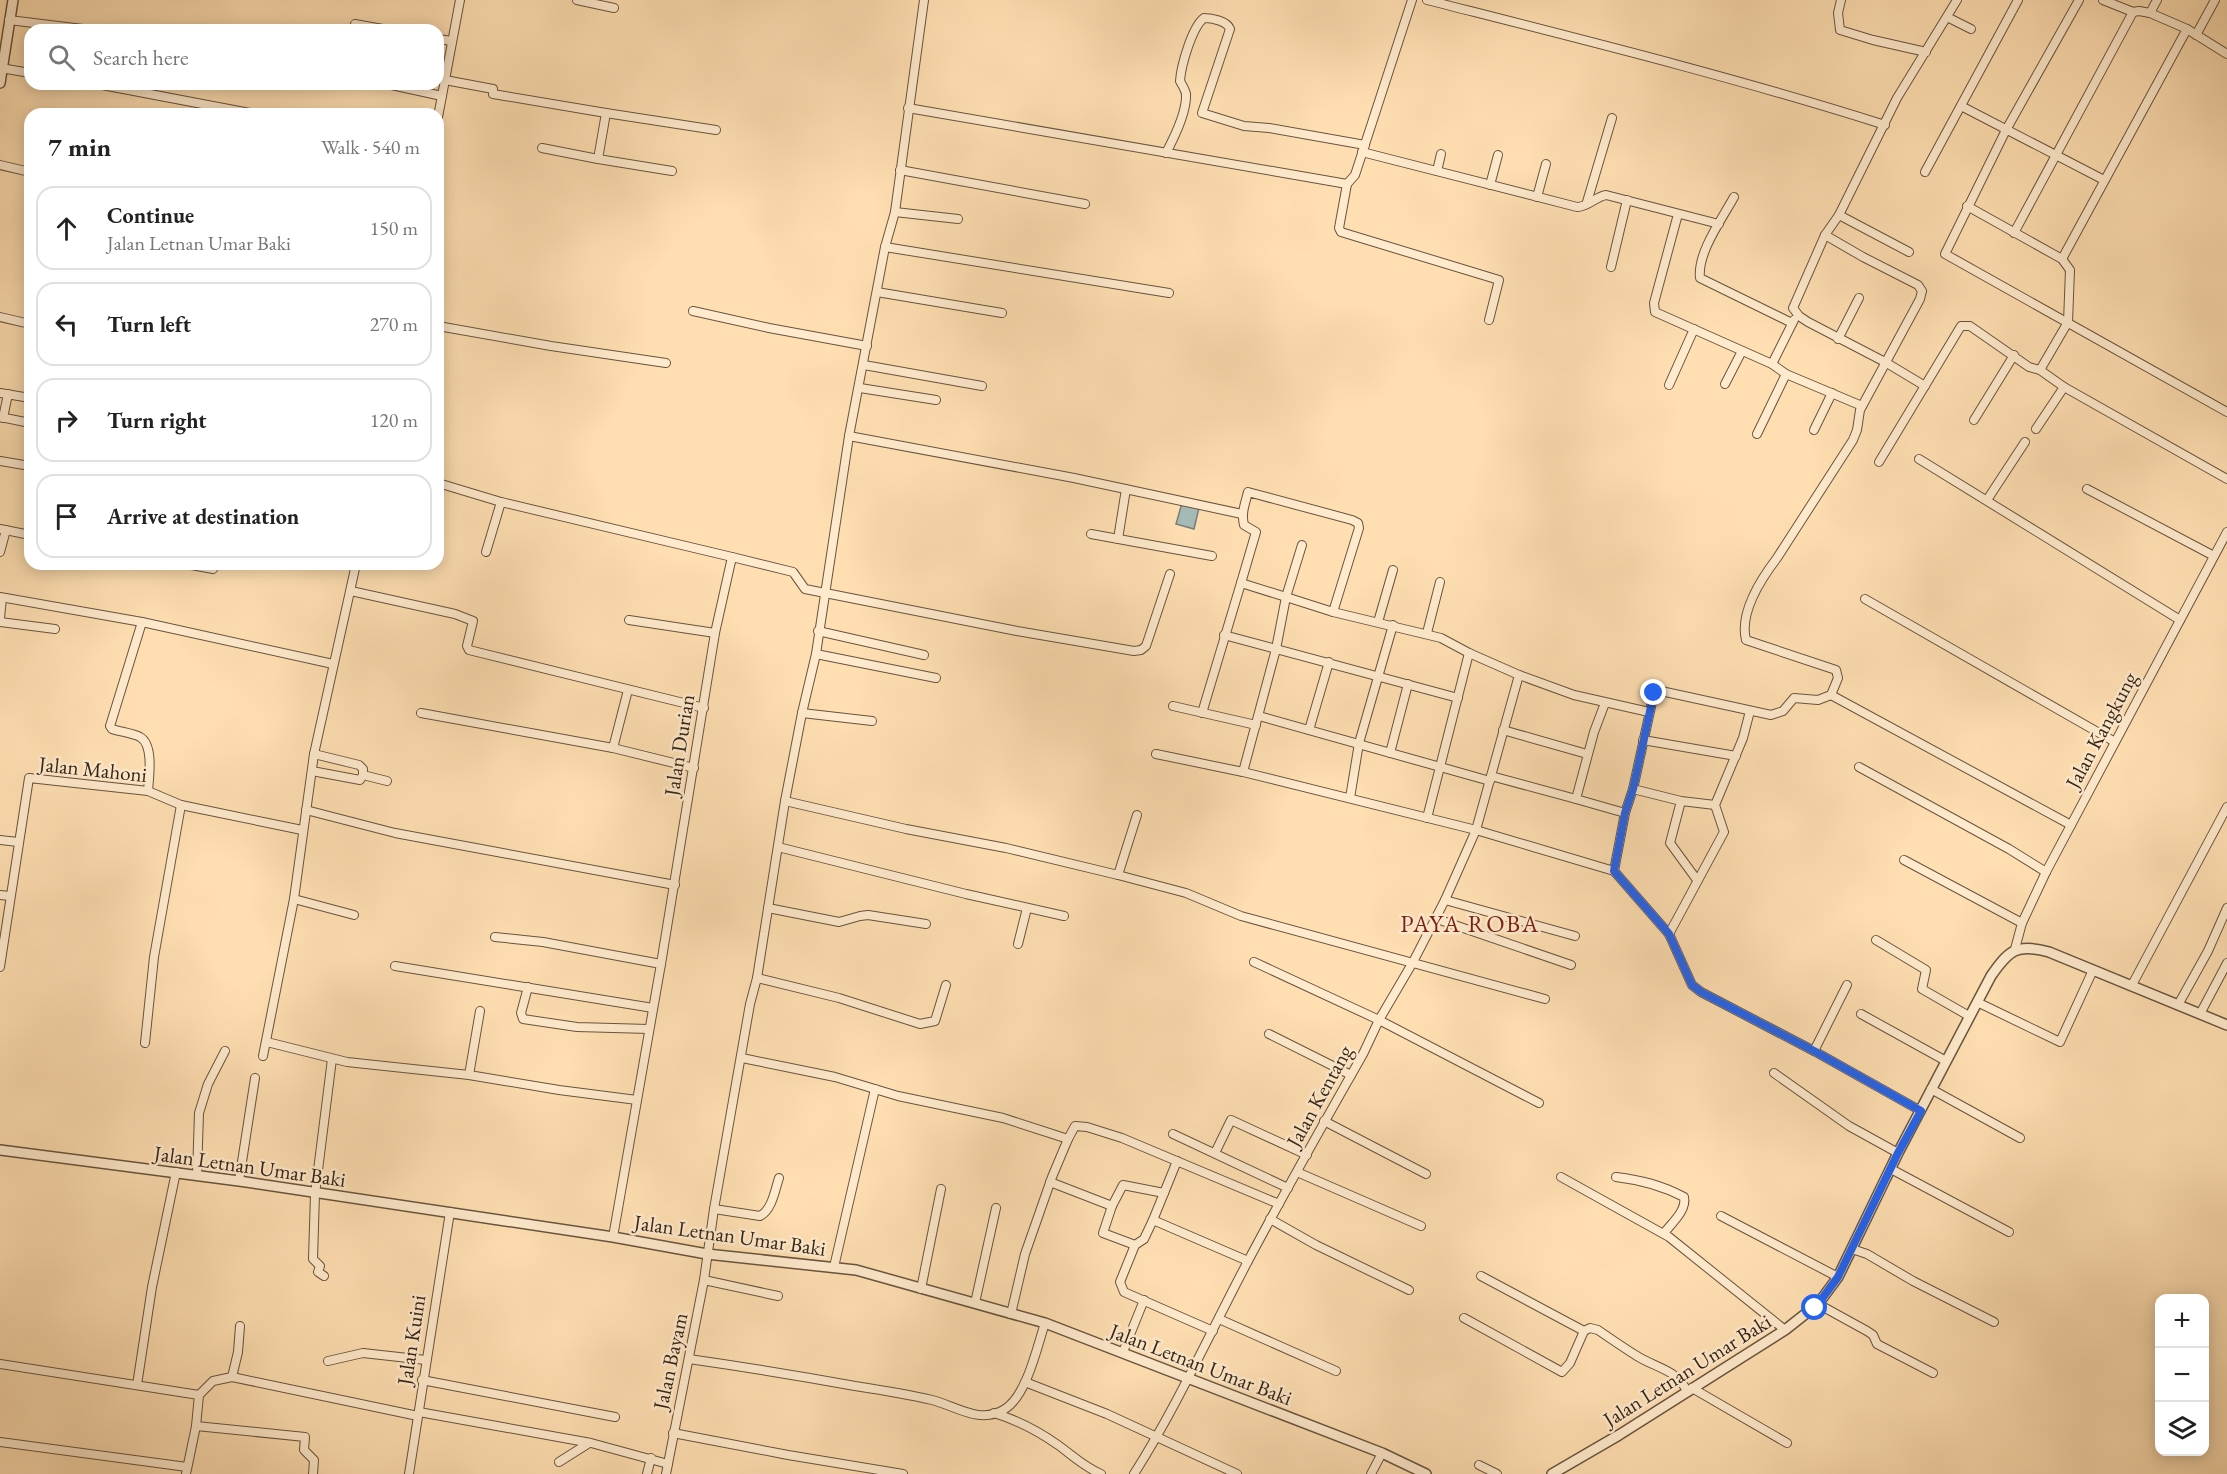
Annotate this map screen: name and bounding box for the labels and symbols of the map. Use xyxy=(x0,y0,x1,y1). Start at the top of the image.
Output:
street label: Jalan Kangkung xyxy=(2058,666,2143,795)
route end xyxy=(1640,679,1666,705)
street label: Jalan Durian xyxy=(657,692,700,800)
street label: Jalan Mahoni xyxy=(36,750,148,788)
district label: PAYA ROBA xyxy=(1400,908,1540,939)
street label: Jalan Kentang xyxy=(1279,1039,1359,1154)
street label: Jalan Letnan Umar Baki xyxy=(150,1139,348,1193)
street label: Jalan Letnan Umar Baki xyxy=(630,1208,828,1262)
street label: Jalan Kuini xyxy=(390,1293,431,1389)
route start xyxy=(1801,1294,1827,1320)
street label: Jalan Letnan Umar Baki xyxy=(1596,1307,1776,1434)
street label: Jalan Bayam xyxy=(646,1310,693,1414)
street label: Jalan Letnan Umar Baki xyxy=(1104,1316,1296,1411)

